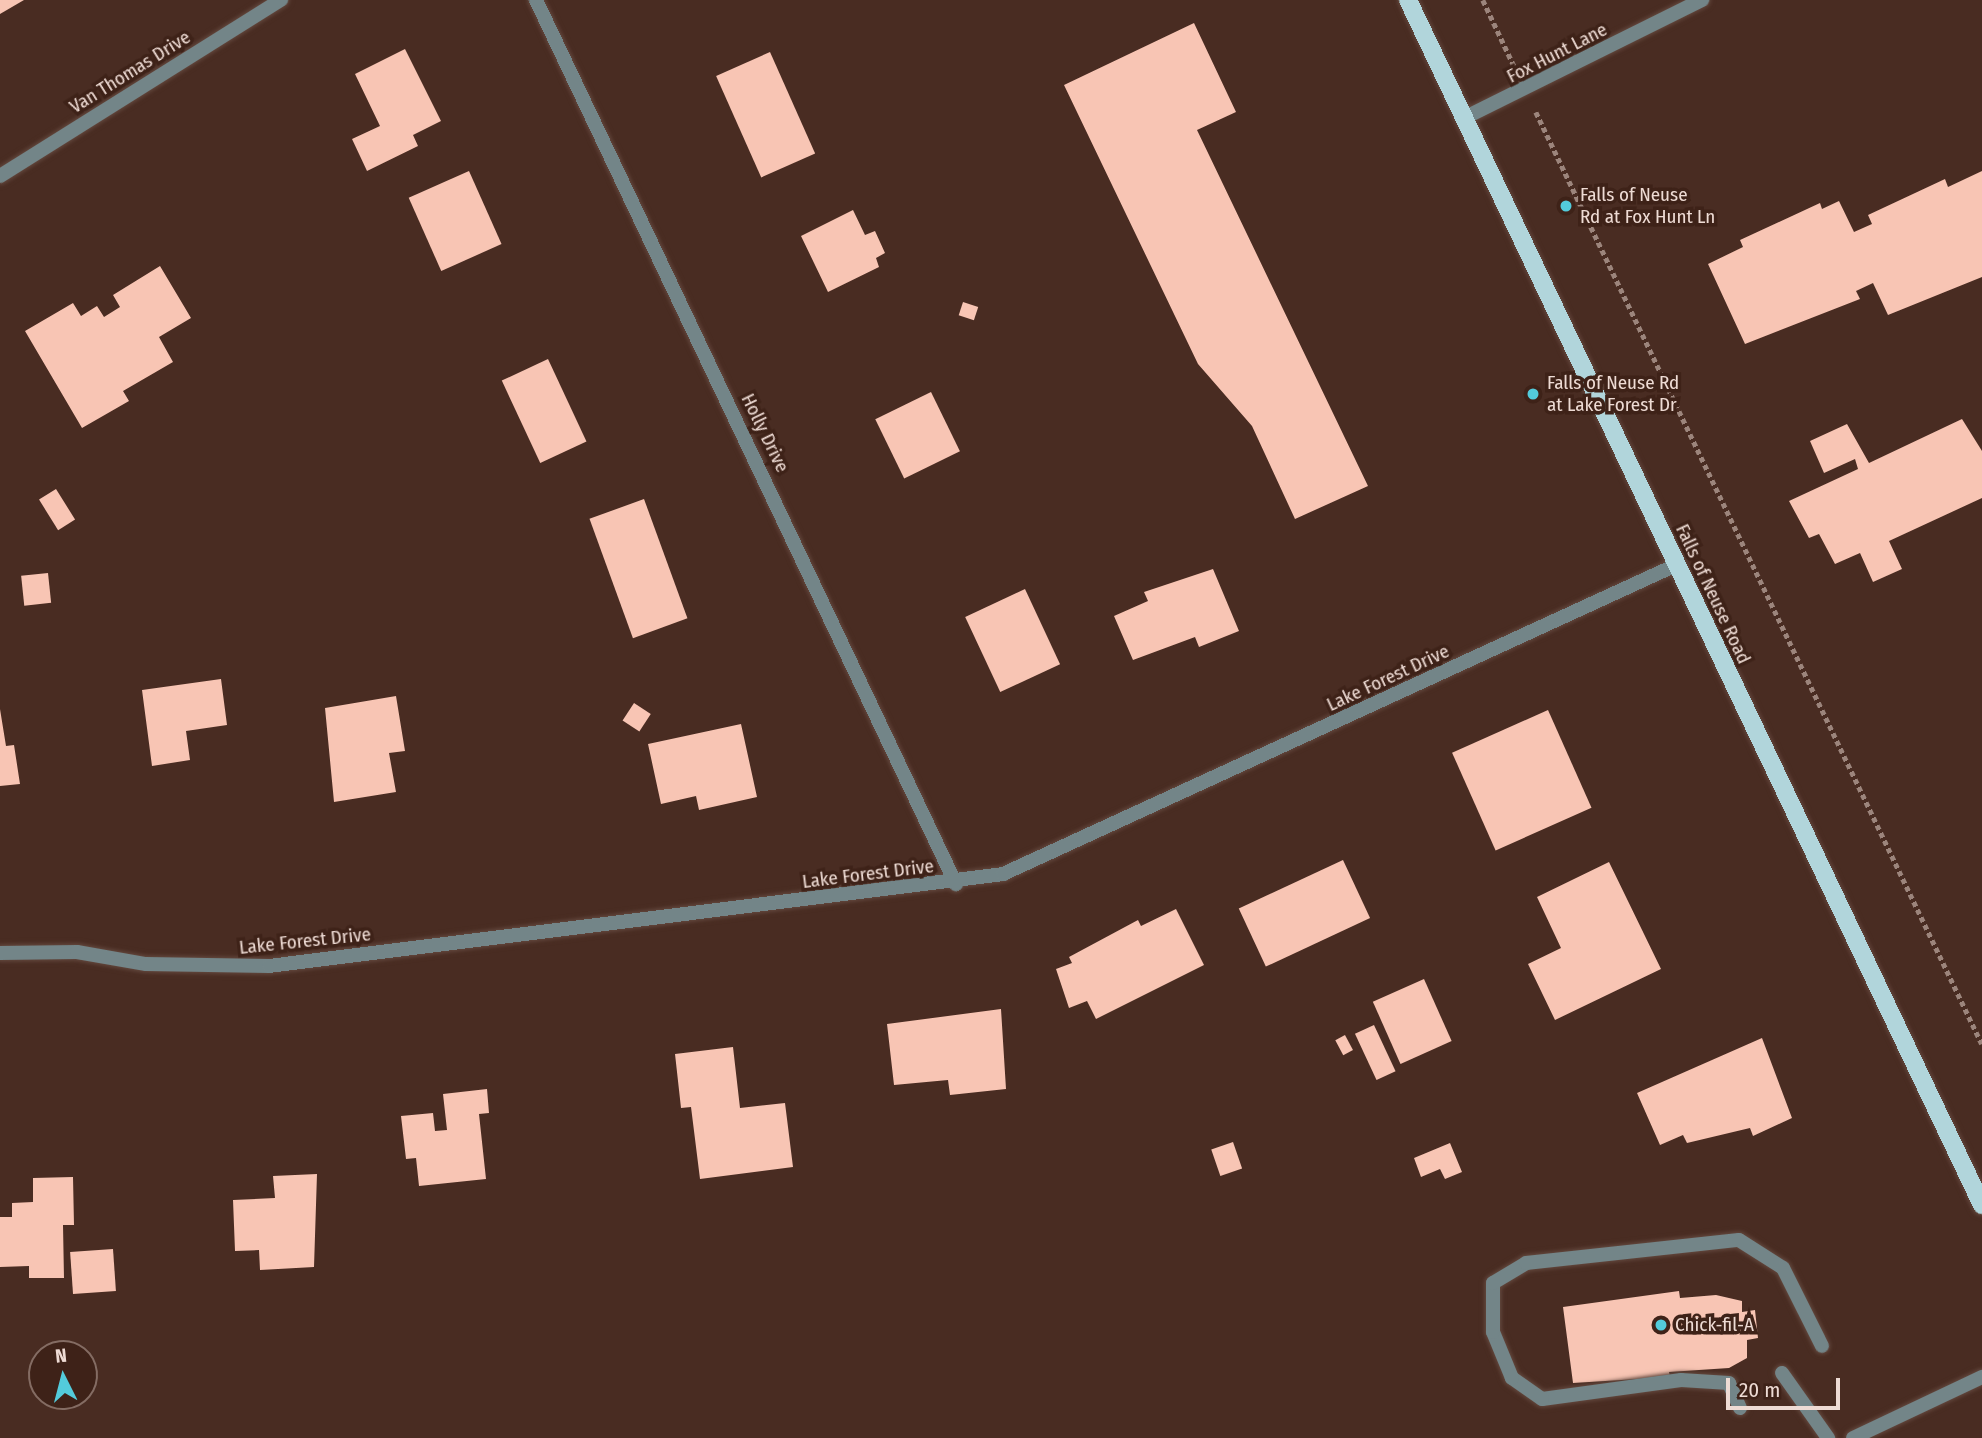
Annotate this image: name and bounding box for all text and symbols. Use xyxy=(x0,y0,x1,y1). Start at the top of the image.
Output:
street label: Fox Hunt Lane xyxy=(1503,18,1611,88)
street label: Van Thomas Drive xyxy=(65,26,195,118)
place label: Falls of Neuse Rd at Fox Hunt Ln xyxy=(1580,184,1715,228)
marker: Falls of Neuse Rd at Fox Hunt Ln xyxy=(1558,198,1574,214)
place label: Falls of Neuse Rd at Lake Forest Dr xyxy=(1547,372,1679,416)
marker: Falls of Neuse Rd at Lake Forest Dr xyxy=(1525,386,1541,402)
street label: Holly Drive xyxy=(736,390,794,476)
street label: Falls of Neuse Road xyxy=(1671,521,1755,667)
street label: Lake Forest Drive xyxy=(1323,640,1453,716)
street label: Lake Forest Drive xyxy=(801,855,935,893)
street label: Lake Forest Drive xyxy=(238,923,372,959)
place label: Chick-fil-A xyxy=(1675,1314,1754,1336)
marker: Chick-fil-A xyxy=(1653,1317,1669,1333)
north arrow xyxy=(28,1340,98,1410)
text: N xyxy=(54,1344,68,1368)
scale bar xyxy=(1730,1364,1844,1408)
text: 20 m xyxy=(1739,1377,1780,1403)

